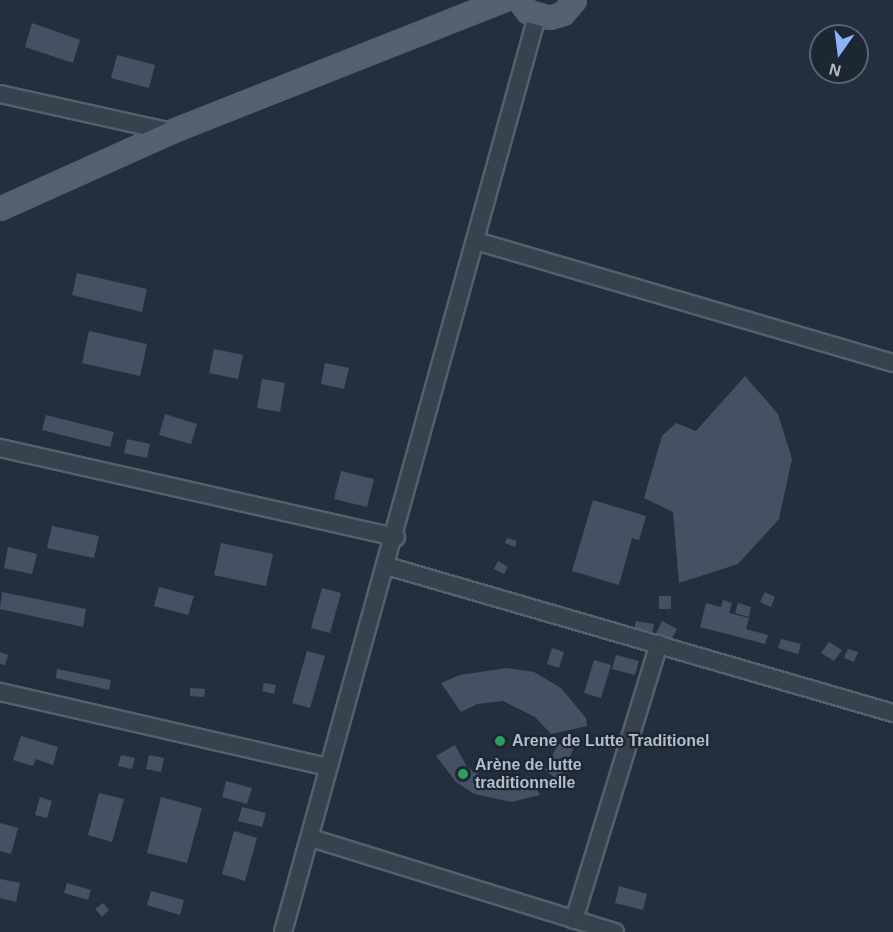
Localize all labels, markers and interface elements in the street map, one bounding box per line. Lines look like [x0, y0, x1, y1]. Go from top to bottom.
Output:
north arrow [809, 24, 869, 84]
text: N [827, 60, 843, 80]
place label: Arene de Lutte Traditionel [512, 731, 709, 751]
marker: Arene de Lutte Traditionel [493, 734, 507, 748]
place label: Arène de lutte traditionnelle [475, 755, 582, 793]
marker: Arène de lutte traditionnelle [456, 767, 470, 781]

